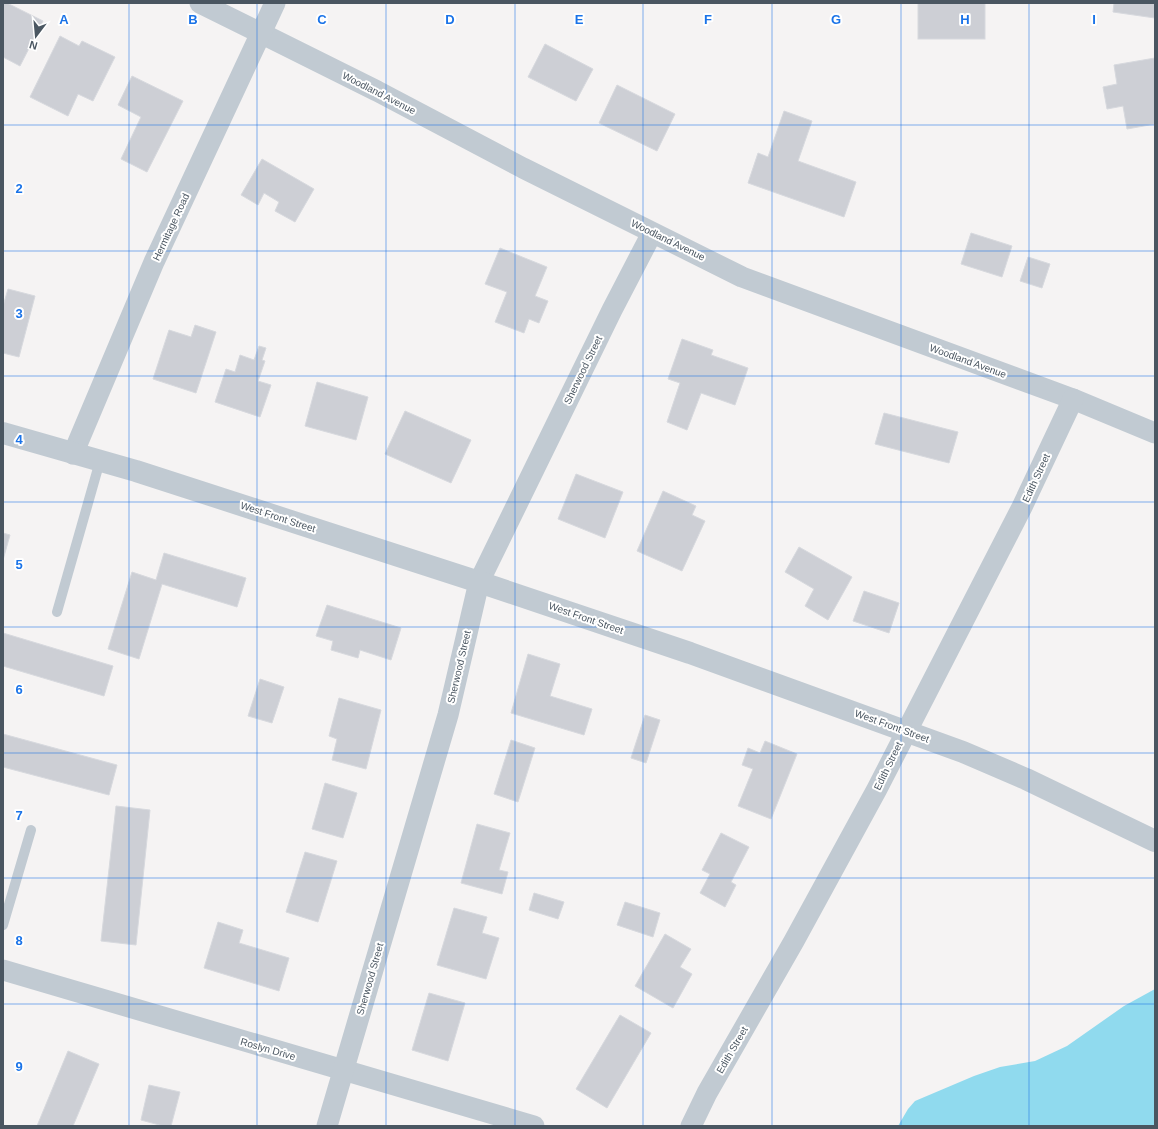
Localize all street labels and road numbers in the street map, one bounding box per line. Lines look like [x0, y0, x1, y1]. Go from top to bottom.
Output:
street label: Woodland Avenue [341, 70, 418, 116]
street label: Hermitage Road [151, 192, 191, 262]
street label: Woodland Avenue [629, 217, 707, 263]
street label: Sherwood Street [562, 334, 604, 406]
street label: Woodland Avenue [928, 342, 1008, 380]
street label: Edith Street [1020, 452, 1052, 504]
street label: West Front Street [239, 500, 317, 534]
street label: West Front Street [547, 600, 625, 636]
street label: Sherwood Street [445, 629, 473, 705]
street label: West Front Street [853, 707, 931, 745]
street label: Edith Street [872, 740, 904, 792]
street label: Sherwood Street [354, 941, 386, 1016]
street label: Edith Street [714, 1024, 750, 1075]
street label: Roslyn Drive [239, 1036, 297, 1062]

